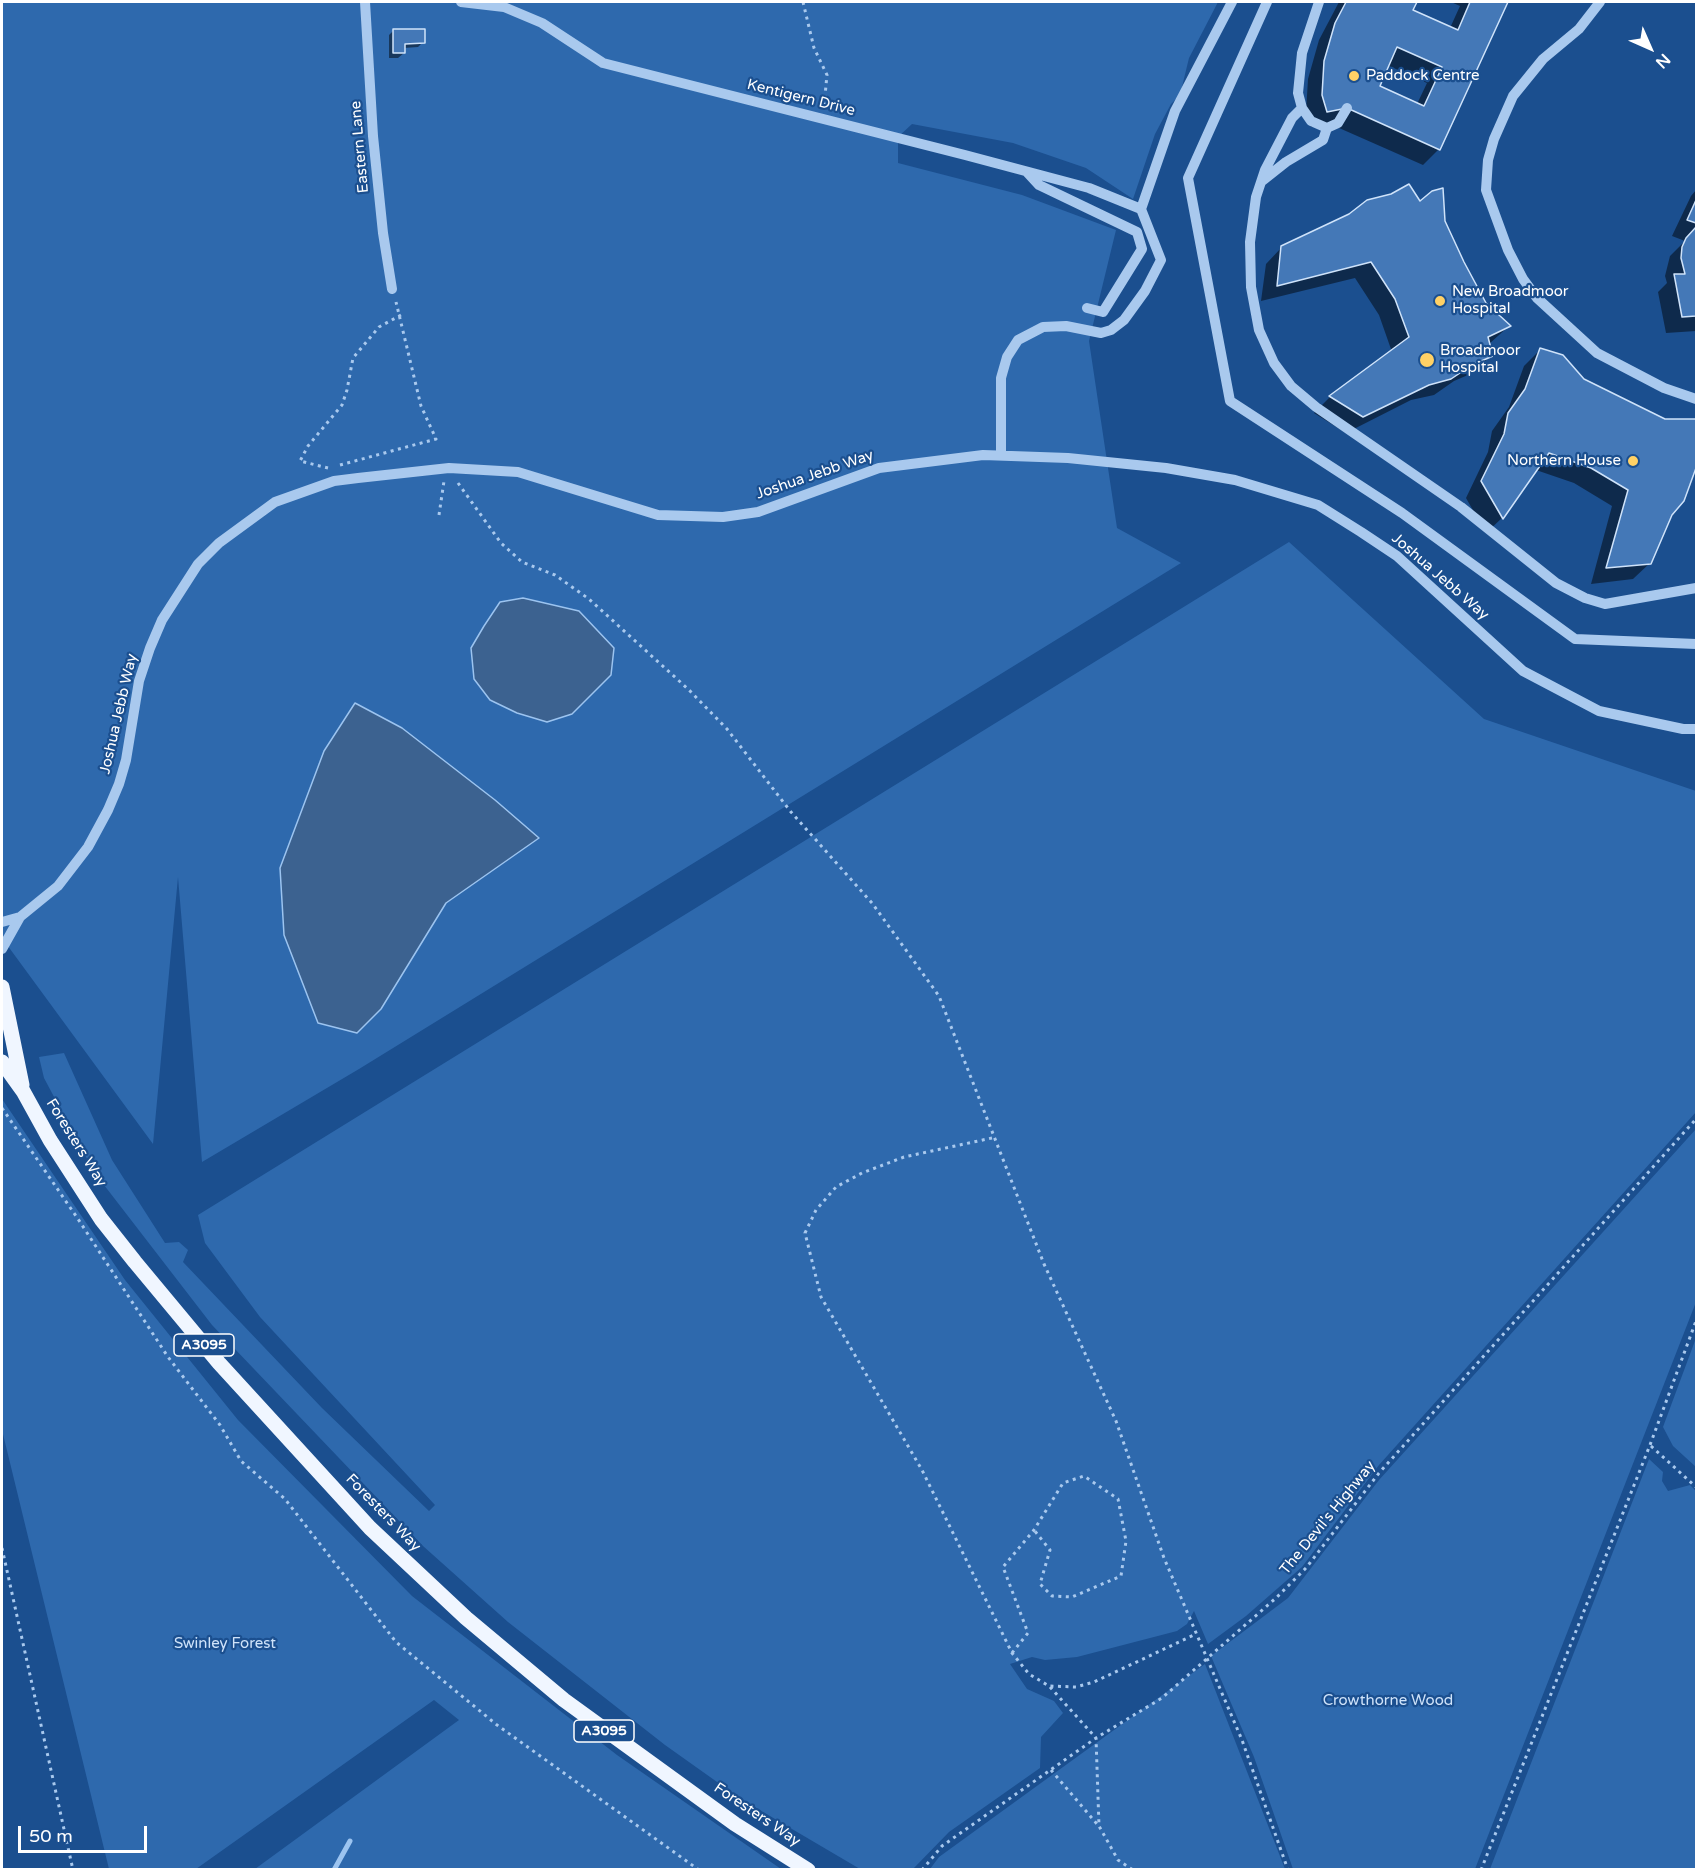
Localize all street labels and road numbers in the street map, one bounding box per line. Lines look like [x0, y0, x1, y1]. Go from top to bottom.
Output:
street label: Kentigern Drive [745, 76, 857, 120]
street label: Eastern Lane [347, 100, 373, 194]
street label: Joshua Jebb Way [754, 446, 876, 504]
street label: Joshua Jebb Way [1388, 530, 1492, 624]
street label: Joshua Jebb Way [96, 652, 142, 776]
street label: Foresters Way [42, 1096, 110, 1190]
road number: A3095 [174, 1334, 234, 1356]
street label: The Devil's Highway [1277, 1457, 1379, 1579]
street label: Foresters Way [342, 1471, 424, 1555]
road number: A3095 [574, 1720, 634, 1742]
street label: Foresters Way [710, 1779, 804, 1851]

